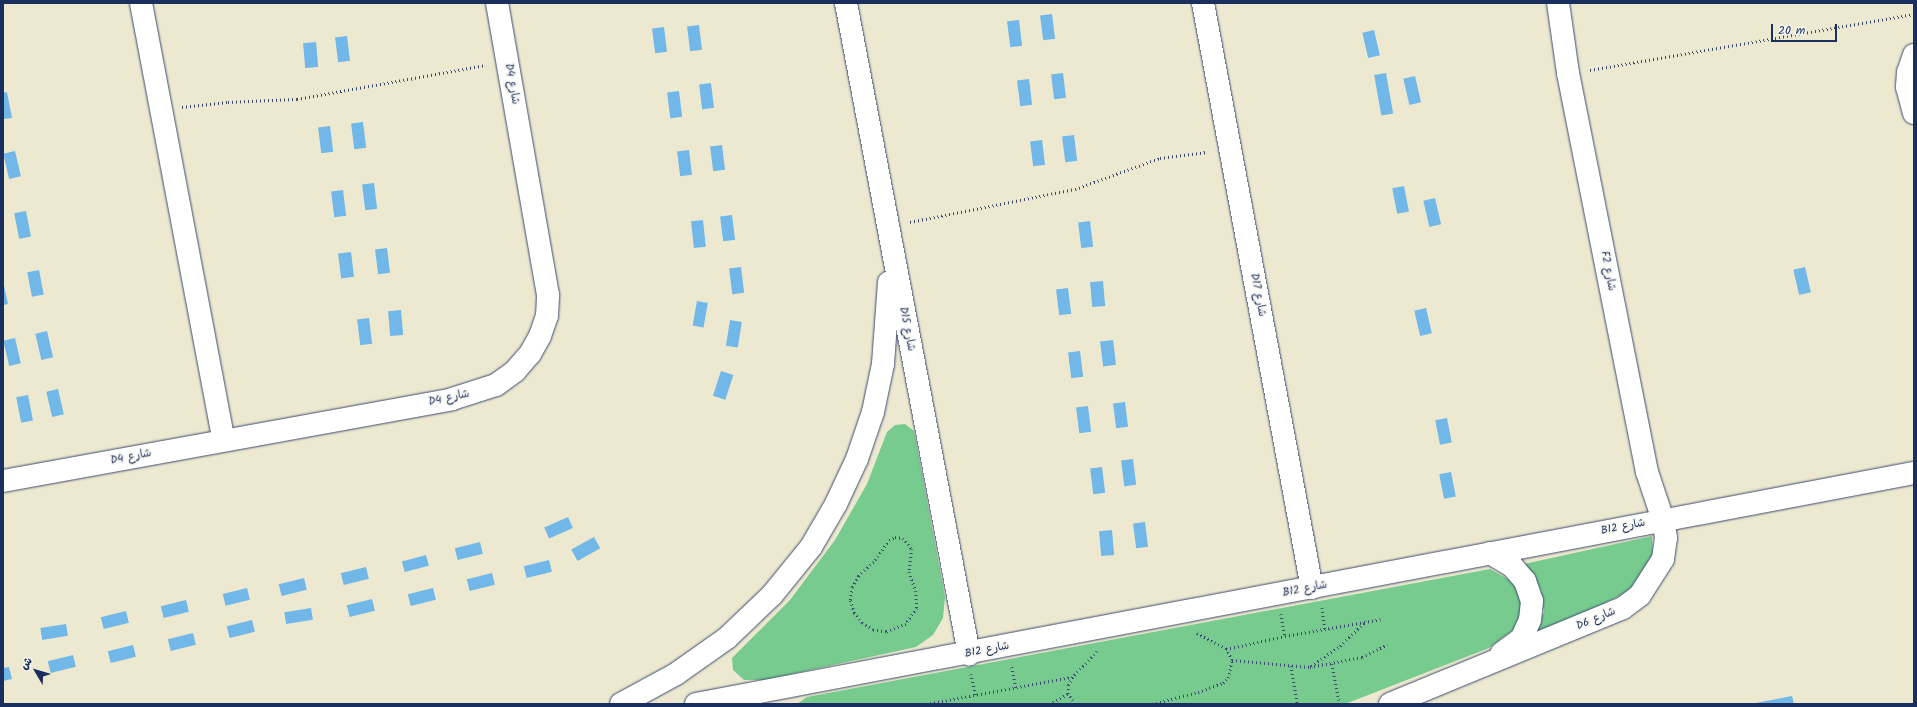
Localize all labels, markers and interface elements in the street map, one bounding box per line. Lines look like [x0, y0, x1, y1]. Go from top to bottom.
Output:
scale bar [1773, 16, 1839, 42]
text: 20 m [1778, 21, 1805, 40]
street label: D4 شارع [502, 62, 522, 106]
street label: F2 شارع [1598, 250, 1618, 292]
street label: D17 شارع [1247, 272, 1269, 318]
street label: D15 شارع [896, 306, 918, 352]
street label: D4 شارع [427, 387, 471, 409]
street label: D4 شارع [109, 447, 153, 467]
street label: B12 شارع [1600, 516, 1646, 538]
street label: B12 شارع [1282, 578, 1328, 600]
street label: D6 شارع [1574, 605, 1618, 633]
street label: B12 شارع [964, 639, 1010, 661]
north arrow [16, 651, 56, 691]
text: ش [16, 653, 37, 674]

